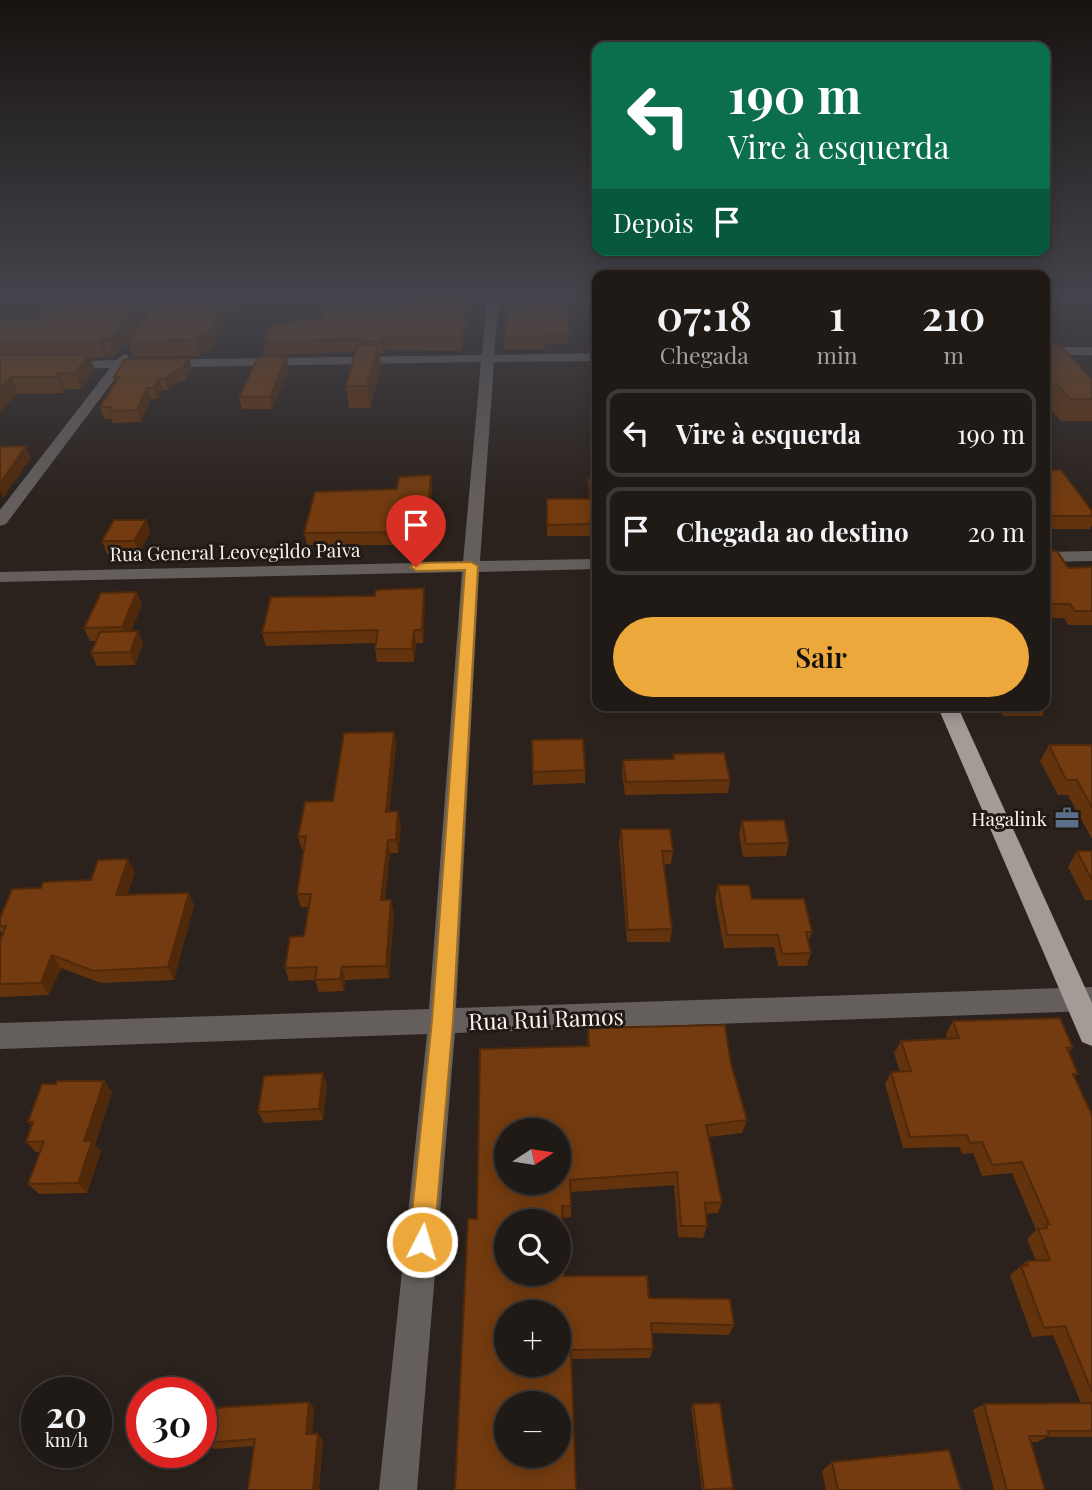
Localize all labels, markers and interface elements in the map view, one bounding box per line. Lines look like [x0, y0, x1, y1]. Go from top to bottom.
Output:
text: 190 m [728, 61, 861, 126]
icon: left [613, 70, 704, 161]
text: Vire à esquerda [728, 124, 949, 167]
icon: arrive [708, 203, 746, 241]
text: Depois [613, 205, 694, 240]
text: 07:18 [656, 286, 752, 342]
text: 1 [829, 286, 845, 342]
text: 210 [922, 286, 986, 342]
text: Chegada [660, 339, 749, 370]
text: min [816, 339, 857, 370]
text: m [943, 339, 964, 370]
icon: left [617, 414, 655, 452]
text: Vire à esquerda [676, 416, 861, 451]
text: 190 m [957, 416, 1025, 451]
pin [386, 495, 446, 567]
icon: arrive [397, 506, 435, 544]
icon: arrive [617, 512, 655, 550]
text: Chegada ao destino [676, 514, 909, 549]
text: 20 m [967, 514, 1025, 549]
street label: Rua General Leovegildo Paiva [109, 536, 361, 566]
button: Sair [613, 617, 1029, 697]
office icon: Hagalink [1053, 804, 1081, 832]
place label: Hagalink [971, 805, 1048, 831]
street label: Rua Rui Ramos [468, 1000, 624, 1036]
north arrow [494, 1118, 570, 1195]
map controls [494, 1118, 571, 1468]
position arrow [385, 1205, 459, 1279]
button: search [494, 1209, 571, 1286]
button: + [494, 1300, 571, 1377]
speed limit sign: 30 [126, 1377, 217, 1468]
text: 20 [46, 1390, 87, 1437]
button: − [494, 1391, 571, 1468]
text: km/h [45, 1428, 88, 1452]

